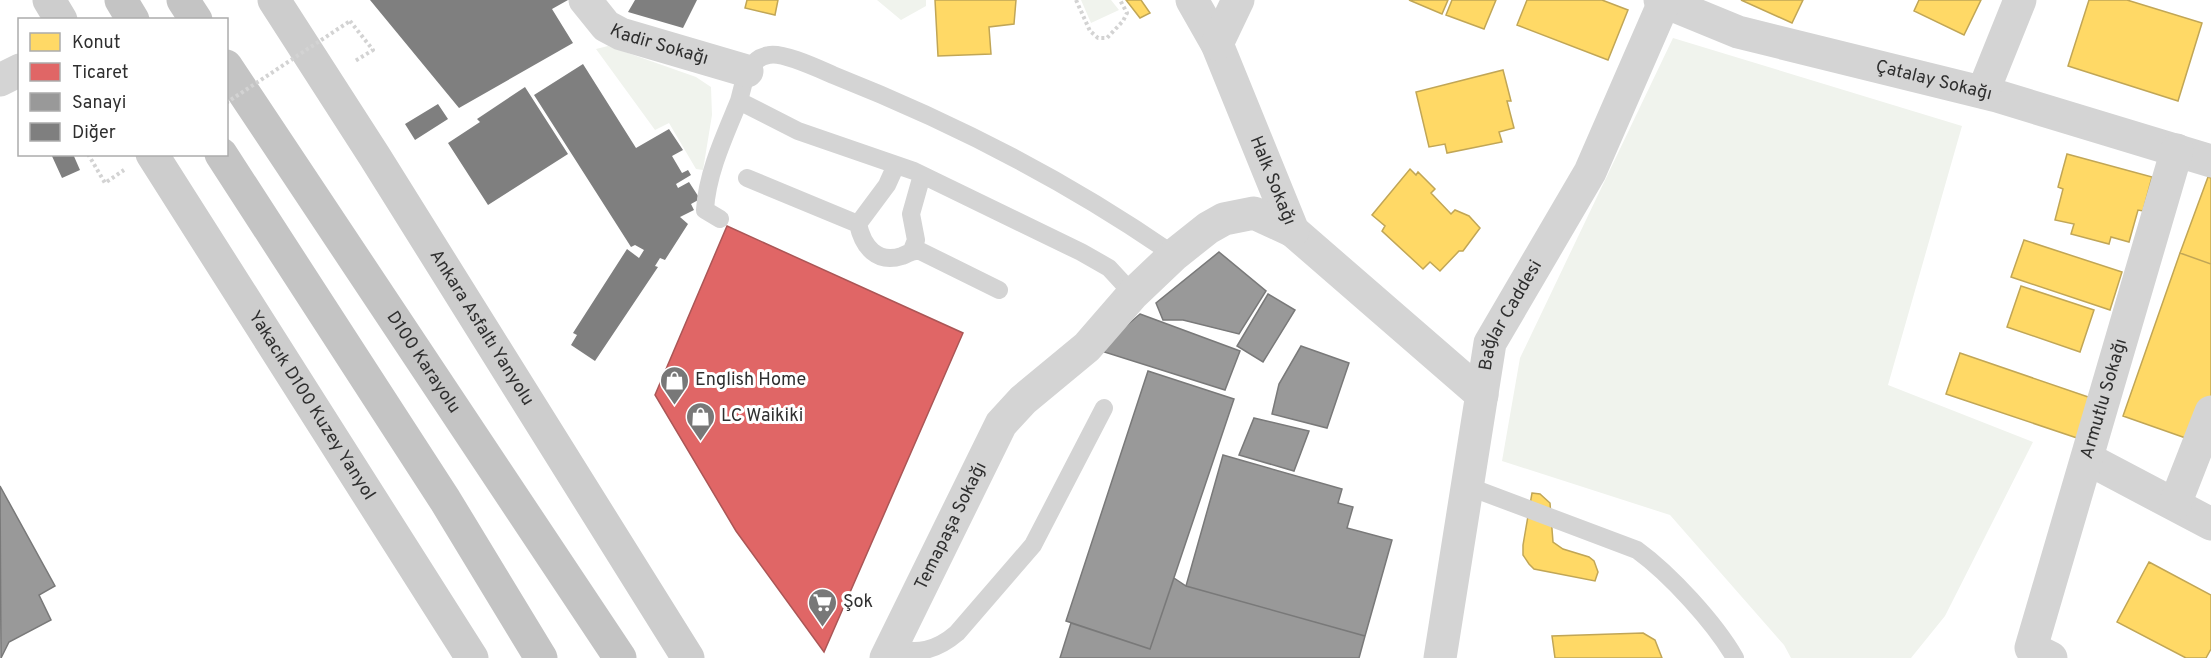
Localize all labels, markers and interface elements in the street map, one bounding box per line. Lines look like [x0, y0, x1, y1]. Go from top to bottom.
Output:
legend [18, 18, 228, 156]
street label: Kadir Sokağı [606, 19, 711, 70]
text: Konut [72, 32, 120, 55]
street label: Çatalay Sokağı [1873, 55, 1994, 106]
text: Ticaret [72, 62, 128, 85]
text: Sanayi [72, 92, 126, 115]
text: Diğer [72, 122, 116, 145]
street label: Halk Sokağı [1244, 133, 1301, 229]
street label: Ankara Asfaltı Yanyolu [424, 245, 539, 410]
street label: Bağlar Caddesi [1474, 256, 1547, 372]
street label: Yakacık D100 Kuzey Yanyol [243, 307, 380, 505]
street label: D100 Karayolu [381, 307, 466, 418]
street label: Armutlu Sokağı [2076, 336, 2133, 462]
shop icon: English Home [658, 364, 690, 406]
place label: English Home [695, 369, 806, 392]
shop icon: LC Waikiki [684, 400, 716, 442]
place label: LC Waikiki [721, 405, 803, 428]
street label: Temapaşa Sokağı [910, 458, 992, 594]
supermarket icon: Şok [806, 586, 838, 628]
place label: Şok [843, 591, 873, 614]

